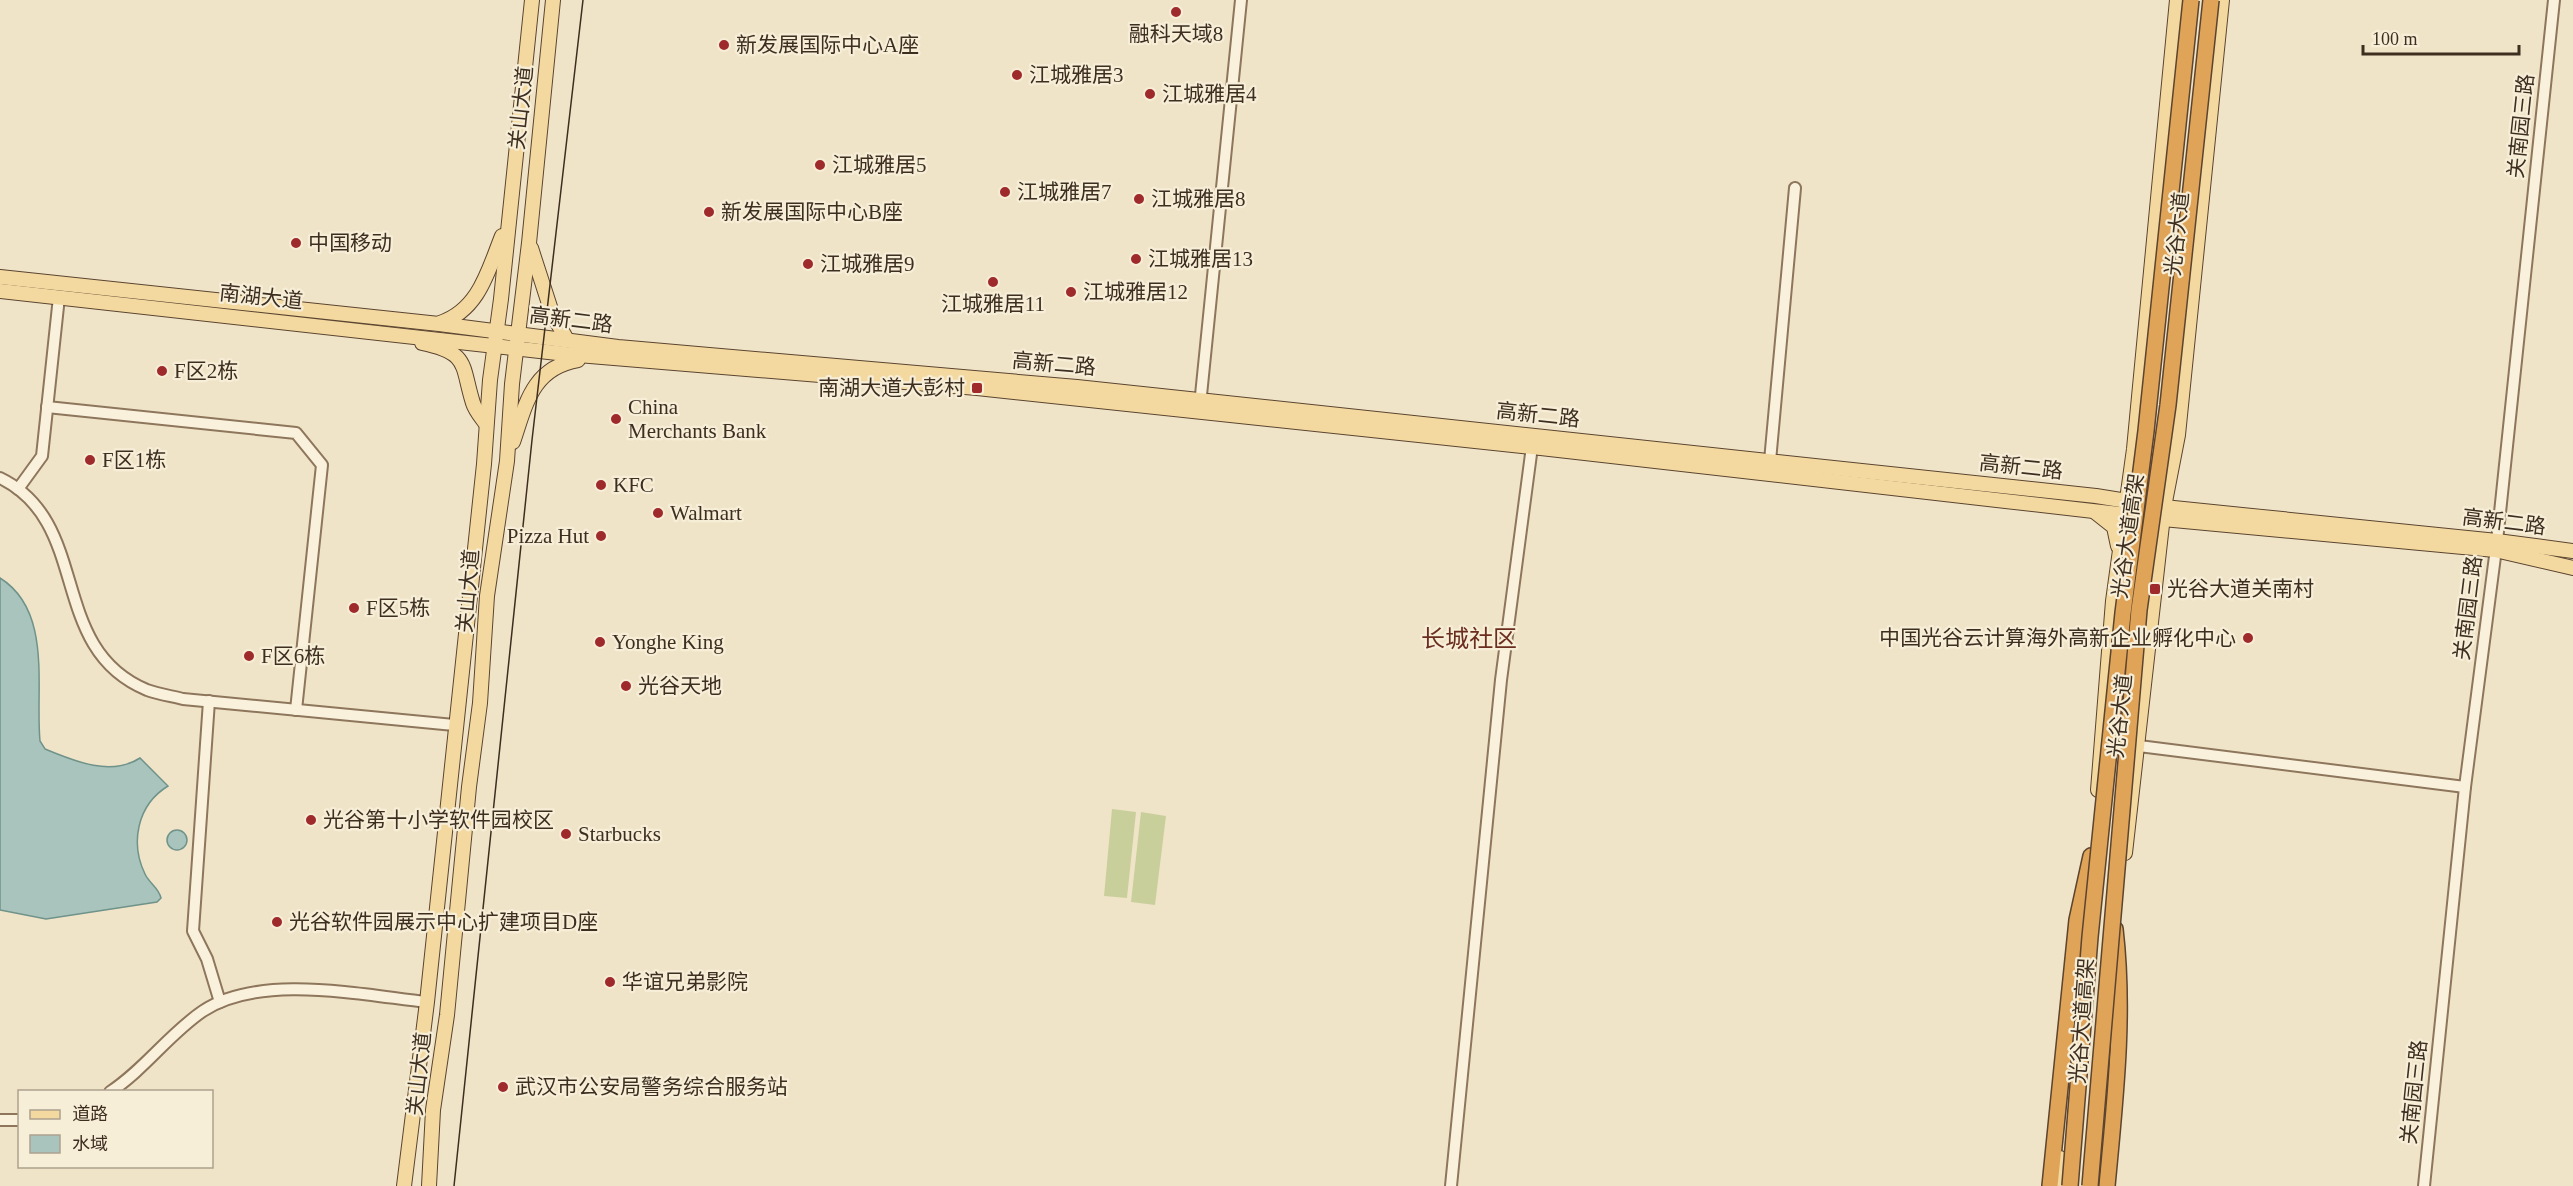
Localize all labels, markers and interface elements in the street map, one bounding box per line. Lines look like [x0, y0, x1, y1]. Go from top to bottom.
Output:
marker: 融科天域8 [1169, 5, 1183, 19]
scale bar [2363, 18, 2519, 56]
place label: 融科天域8 [1129, 22, 1223, 46]
text: 100 m [2372, 29, 2418, 49]
place label: 新发展国际中心A座 [736, 33, 919, 57]
marker: 新发展国际中心A座 [717, 38, 731, 52]
place label: 江城雅居3 [1029, 63, 1124, 87]
street label: 关山大道 [505, 65, 537, 151]
marker: 江城雅居3 [1010, 68, 1024, 82]
street label: 关南园三路 [2504, 73, 2538, 179]
place label: 江城雅居4 [1162, 82, 1257, 106]
marker: 江城雅居4 [1143, 87, 1157, 101]
place label: 江城雅居5 [832, 153, 927, 177]
marker: 江城雅居5 [813, 158, 827, 172]
place label: 江城雅居7 [1017, 180, 1112, 204]
marker: 江城雅居7 [998, 185, 1012, 199]
place label: 江城雅居8 [1151, 187, 1246, 211]
street label: 光谷大道 [2161, 191, 2193, 277]
marker: 江城雅居8 [1132, 192, 1146, 206]
place label: 新发展国际中心B座 [721, 200, 903, 224]
marker: 新发展国际中心B座 [702, 205, 716, 219]
place label: 中国移动 [308, 231, 392, 255]
marker: 中国移动 [289, 236, 303, 250]
place label: 江城雅居13 [1148, 247, 1253, 271]
place label: 江城雅居9 [820, 252, 915, 276]
marker: 江城雅居13 [1129, 252, 1143, 266]
marker: 江城雅居9 [801, 257, 815, 271]
marker: 江城雅居11 [986, 275, 1000, 289]
place label: 江城雅居12 [1083, 280, 1188, 304]
street label: 南湖大道 [218, 281, 304, 313]
marker: 江城雅居12 [1064, 285, 1078, 299]
place label: 江城雅居11 [941, 292, 1045, 316]
street label: 高新二路 [528, 303, 614, 337]
street label: 高新二路 [1011, 348, 1097, 380]
place label: F区2栋 [174, 359, 238, 383]
marker: F区2栋 [155, 364, 169, 378]
place label: 南湖大道大彭村 [818, 376, 965, 400]
marker: 南湖大道大彭村 [970, 381, 984, 395]
place label: China Merchants Bank [628, 395, 767, 443]
street label: 高新二路 [1495, 399, 1581, 431]
marker: China Merchants Bank [609, 412, 623, 426]
place label: F区1栋 [102, 448, 166, 472]
street label: 高新二路 [1978, 451, 2064, 483]
marker: F区1栋 [83, 453, 97, 467]
street label: 光谷大道高架 [2107, 472, 2149, 600]
place label: KFC [613, 473, 654, 497]
marker: KFC [594, 478, 608, 492]
place label: Walmart [670, 501, 742, 525]
street label: 高新二路 [2461, 505, 2547, 539]
marker: Walmart [651, 506, 665, 520]
place label: Pizza Hut [507, 524, 589, 548]
marker: Pizza Hut [594, 529, 608, 543]
street label: 关山大道 [452, 548, 484, 634]
street label: 关南园三路 [2450, 554, 2486, 662]
place label: 光谷大道关南村 [2167, 577, 2314, 601]
marker: 光谷大道关南村 [2148, 582, 2162, 596]
place label: F区5栋 [366, 596, 430, 620]
marker: F区5栋 [347, 601, 361, 615]
district label: 长城社区 [1421, 626, 1517, 652]
place label: 中国光谷云计算海外高新企业孵化中心 [1879, 626, 2236, 650]
place label: Yonghe King [612, 630, 724, 654]
marker: 中国光谷云计算海外高新企业孵化中心 [2241, 631, 2255, 645]
marker: Yonghe King [593, 635, 607, 649]
place label: F区6栋 [261, 644, 325, 668]
marker: F区6栋 [242, 649, 256, 663]
street label: 光谷大道 [2104, 673, 2136, 759]
place label: 光谷天地 [638, 674, 722, 698]
marker: 光谷天地 [619, 679, 633, 693]
place label: 光谷第十小学软件园校区 [323, 808, 554, 832]
marker: 光谷第十小学软件园校区 [304, 813, 318, 827]
place label: Starbucks [578, 822, 661, 846]
marker: Starbucks [559, 827, 573, 841]
place label: 光谷软件园展示中心扩建项目D座 [289, 910, 598, 934]
marker: 光谷软件园展示中心扩建项目D座 [270, 915, 284, 929]
street label: 光谷大道高架 [2066, 957, 2098, 1085]
place label: 华谊兄弟影院 [622, 970, 748, 994]
marker: 华谊兄弟影院 [603, 975, 617, 989]
street label: 关山大道 [403, 1031, 435, 1117]
street label: 关南园三路 [2397, 1039, 2431, 1145]
place label: 武汉市公安局警务综合服务站 [515, 1075, 788, 1099]
marker: 武汉市公安局警务综合服务站 [496, 1080, 510, 1094]
legend [18, 1090, 213, 1168]
text: 道路 [72, 1104, 108, 1124]
text: 水域 [72, 1134, 108, 1154]

